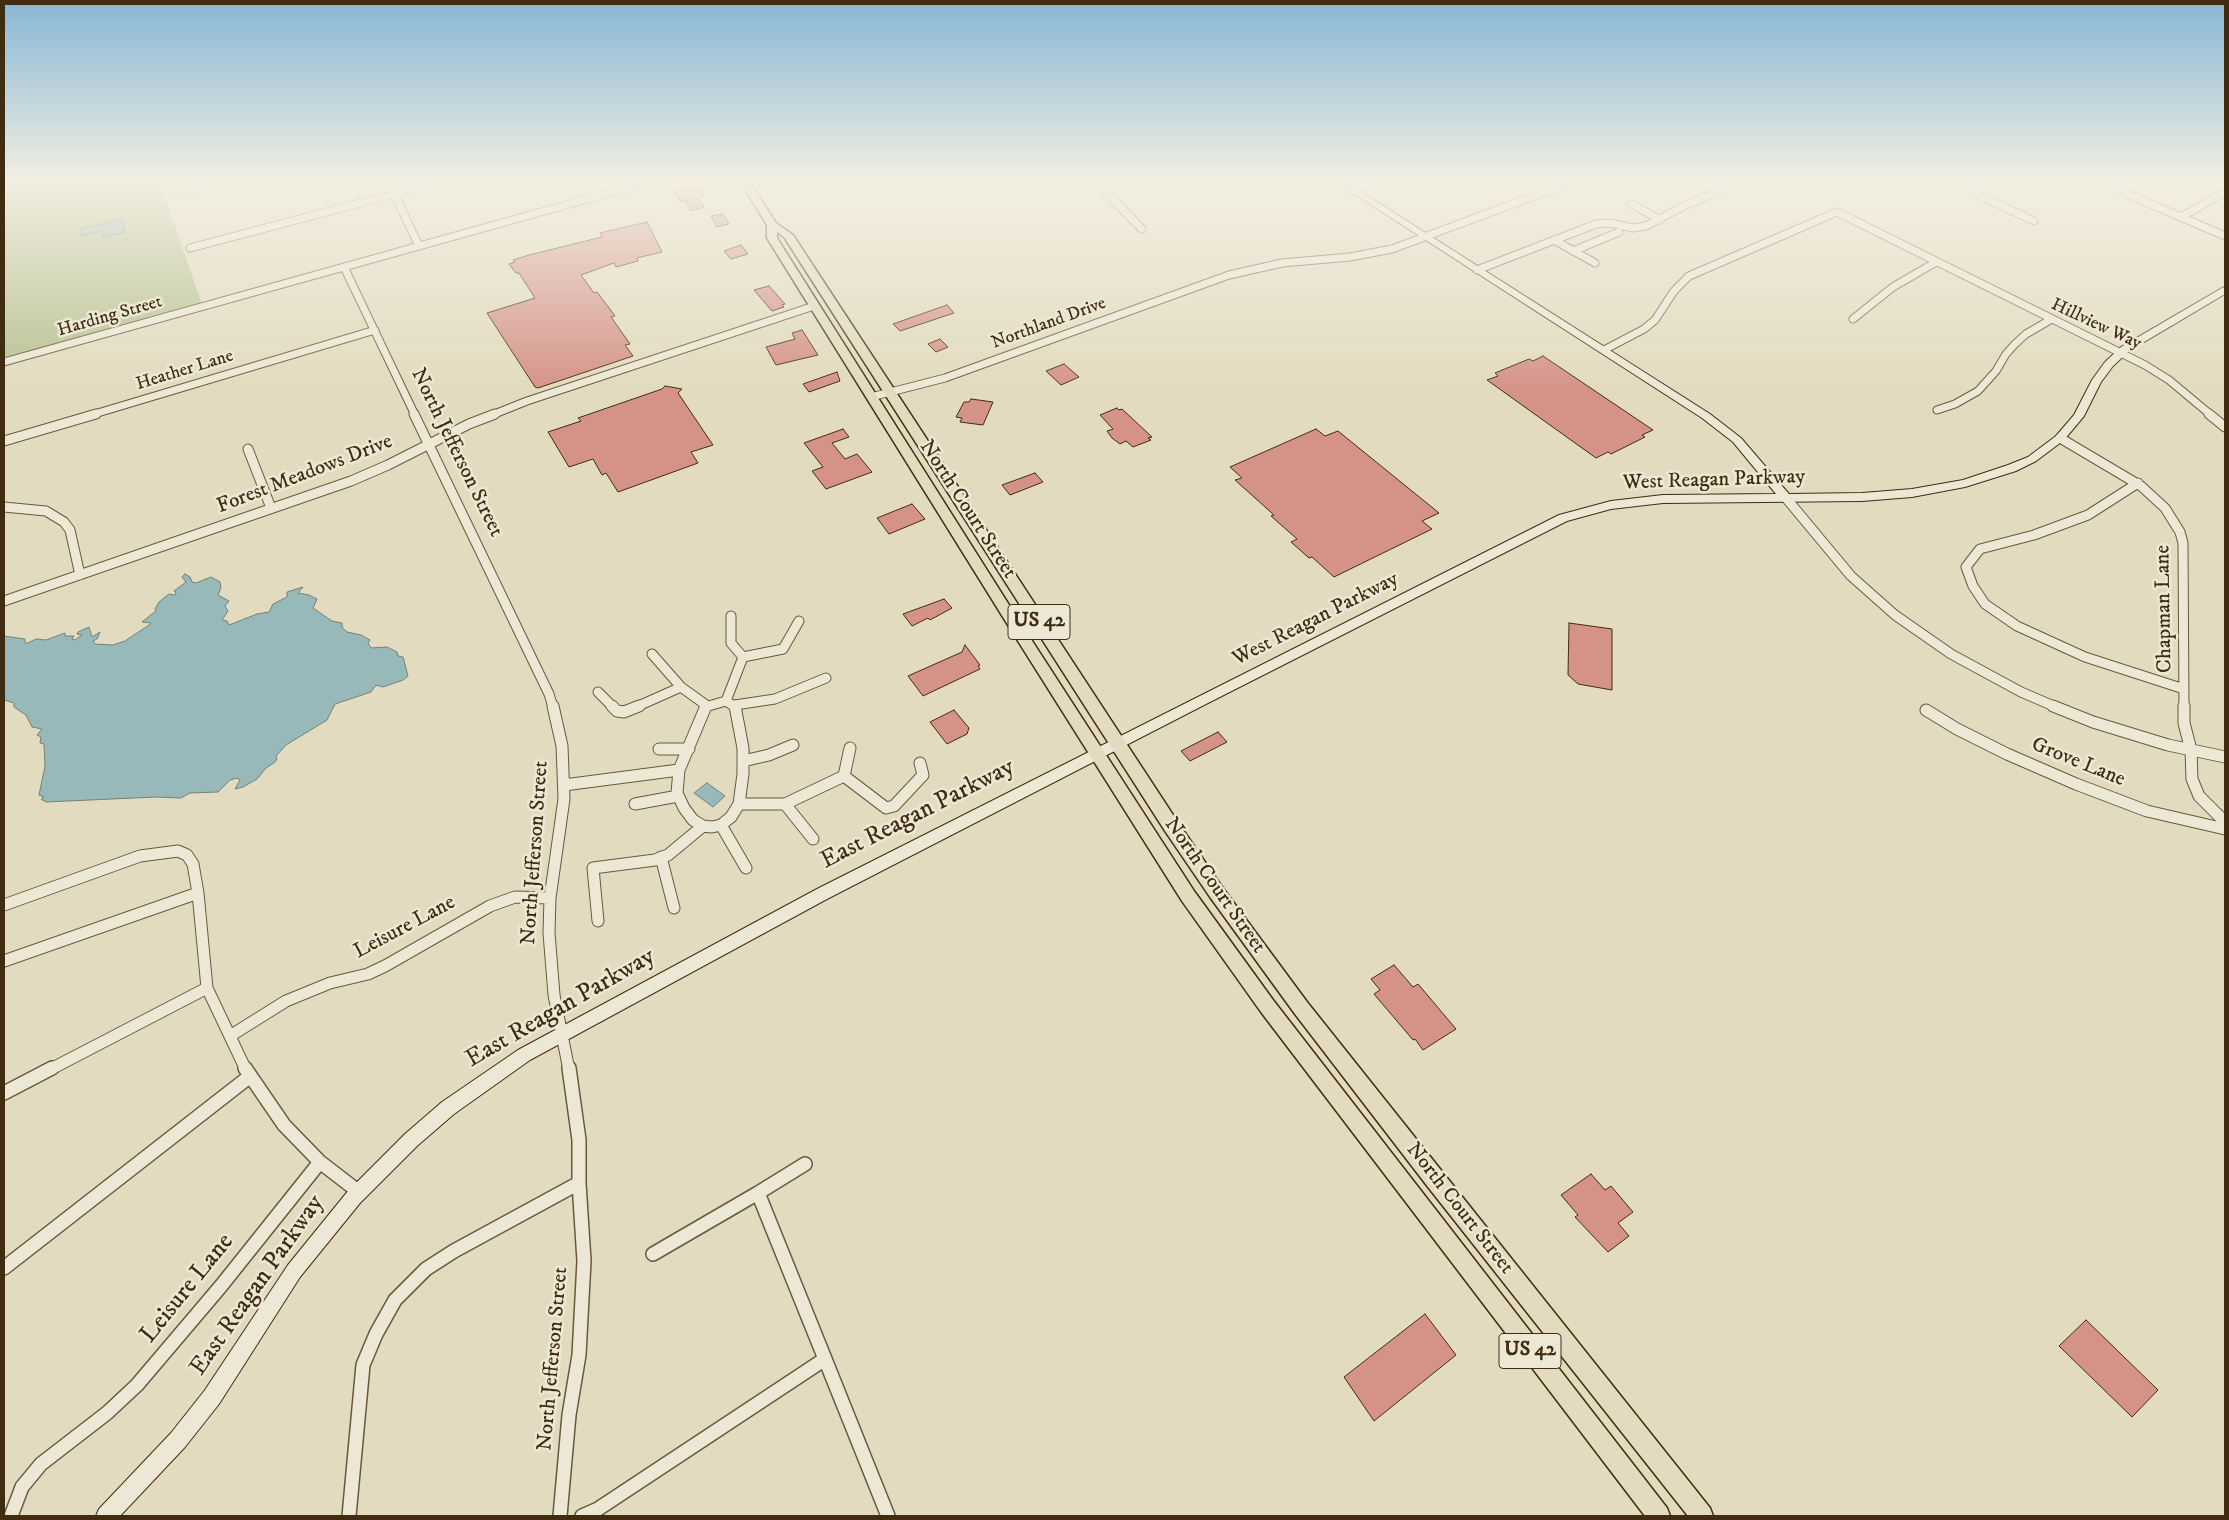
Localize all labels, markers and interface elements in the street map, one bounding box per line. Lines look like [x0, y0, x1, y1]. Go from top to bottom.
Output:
street label: Harding Street [55, 292, 165, 342]
street label: Northland Drive [989, 293, 1109, 355]
street label: Hillview Way [2047, 295, 2145, 355]
street label: Heather Lane [134, 346, 236, 396]
street label: North Jefferson Street [404, 365, 508, 541]
street label: Forest Meadows Drive [214, 430, 396, 520]
street label: North Court Street [913, 436, 1021, 584]
street label: West Reagan Parkway [1622, 465, 1806, 497]
street label: Chapman Lane [2151, 545, 2179, 673]
street label: West Reagan Parkway [1229, 567, 1403, 673]
road number: US 42 [1008, 604, 1070, 640]
street label: Grove Lane [2028, 733, 2128, 793]
street label: East Reagan Parkway [816, 753, 1020, 877]
street label: North Jefferson Street [517, 760, 555, 946]
street label: North Court Street [1158, 813, 1270, 959]
street label: Leisure Lane [350, 891, 460, 965]
street label: East Reagan Parkway [461, 943, 661, 1075]
street label: North Court Street [1400, 1138, 1518, 1280]
street label: East Reagan Parkway [184, 1190, 332, 1382]
street label: Leisure Lane [135, 1228, 241, 1350]
street label: North Jefferson Street [533, 1266, 575, 1452]
road number: US 42 [1499, 1334, 1561, 1368]

